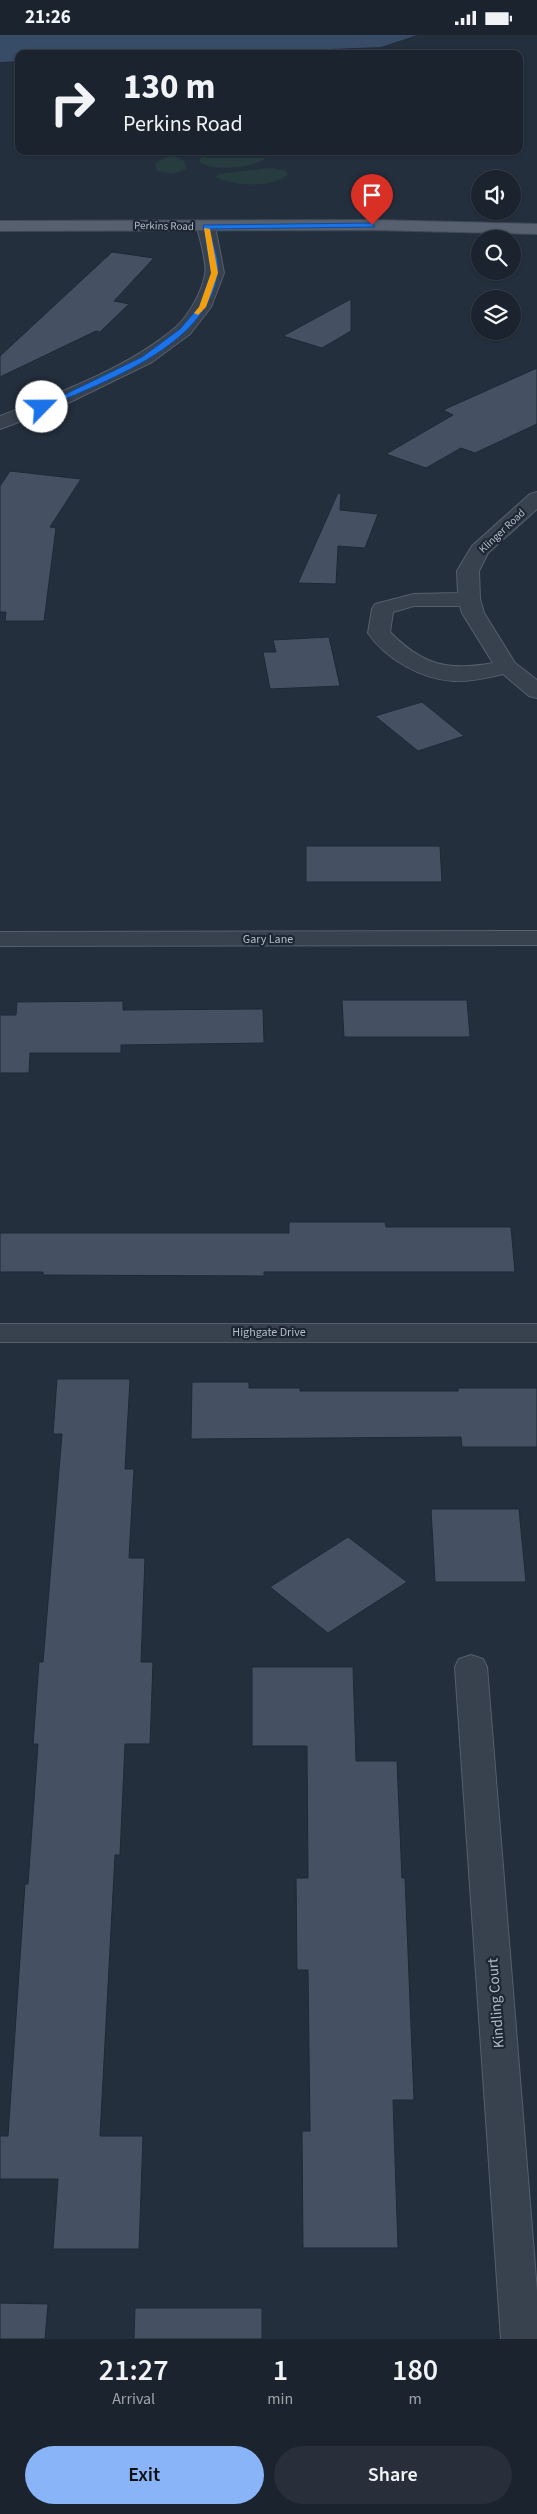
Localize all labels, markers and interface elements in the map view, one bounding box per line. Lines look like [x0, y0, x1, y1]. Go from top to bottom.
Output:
text: 21:26 [25, 4, 71, 31]
text: 130 m [123, 62, 215, 112]
icon: right [40, 70, 105, 135]
text: Perkins Road [123, 108, 243, 140]
map controls [471, 170, 521, 340]
button: sound [471, 170, 521, 220]
pin [351, 174, 393, 225]
icon: arrive [358, 181, 386, 209]
street label: Perkins Road [134, 218, 194, 234]
button: search [471, 230, 521, 280]
button: layers [471, 290, 521, 340]
position arrow [15, 380, 67, 432]
street label: Klinger Road [476, 506, 528, 556]
street label: Gary Lane [243, 931, 293, 948]
street label: Highgate Drive [232, 1324, 306, 1341]
street label: Kindling Court [482, 1957, 510, 2049]
text: 21:27 [99, 2349, 169, 2392]
text: 1 [273, 2349, 288, 2392]
text: 180 [392, 2349, 438, 2392]
text: Arrival [112, 2388, 155, 2410]
text: min [267, 2388, 293, 2410]
text: m [409, 2388, 422, 2410]
button: Exit [25, 2446, 264, 2504]
button: Share [274, 2446, 512, 2504]

